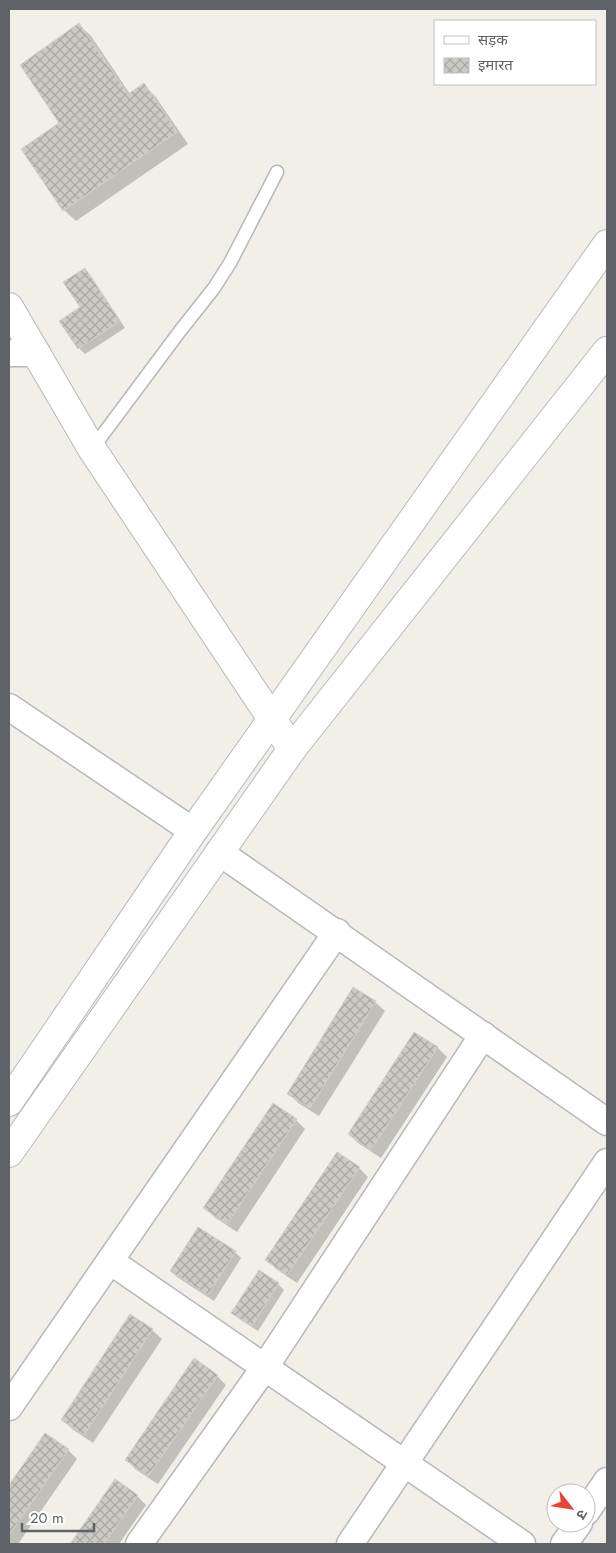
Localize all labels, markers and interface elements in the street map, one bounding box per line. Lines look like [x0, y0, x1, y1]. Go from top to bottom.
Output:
legend [434, 20, 596, 85]
text: सड़क [478, 29, 508, 51]
text: इमारत [478, 54, 513, 76]
north arrow [546, 1483, 596, 1533]
scale bar [22, 1500, 95, 1532]
text: उ [571, 1506, 593, 1524]
text: 20 m [30, 1507, 64, 1529]

